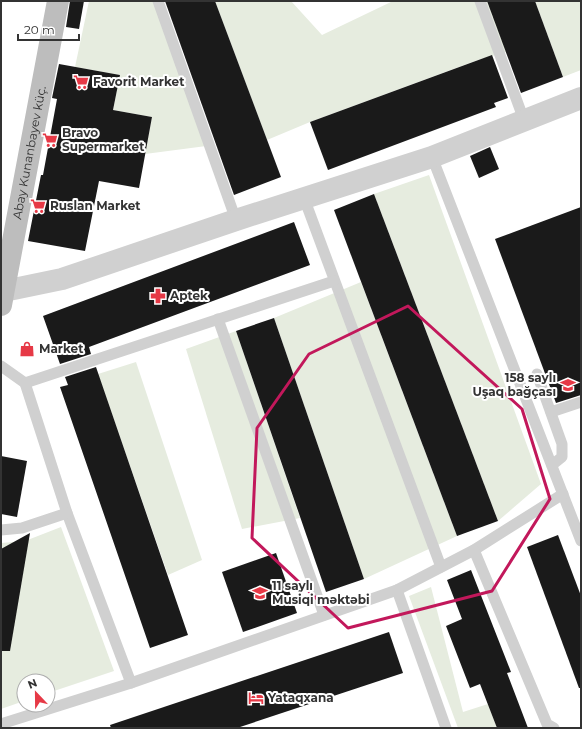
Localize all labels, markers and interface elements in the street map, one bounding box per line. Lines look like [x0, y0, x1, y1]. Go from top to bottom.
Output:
scale bar [18, 16, 79, 42]
text: 20 m [24, 22, 55, 37]
supermarket icon: Favorit Market [72, 73, 90, 91]
place label: Favorit Market [93, 74, 185, 89]
street label: Abay Kunanbayev küç. [9, 84, 49, 221]
place label: Bravo Supermarket [62, 125, 145, 154]
supermarket icon: Bravo Supermarket [41, 131, 59, 149]
supermarket icon: Ruslan Market [29, 197, 47, 215]
place label: Ruslan Market [50, 198, 141, 213]
pharmacy icon: Aptek [149, 287, 167, 305]
place label: Aptek [169, 288, 208, 303]
shop icon: Market [18, 340, 36, 358]
place label: Market [39, 341, 84, 356]
place label: 158 saylı Uşaq bağçası [473, 370, 556, 399]
school or university icon: 158 saylı Uşaq bağçası [559, 376, 577, 394]
place label: 11 saylı Musiqi məktəbi [272, 578, 370, 607]
school or university icon: 11 saylı Musiqi məktəbi [251, 584, 269, 602]
north arrow [16, 673, 56, 713]
text: N [26, 676, 39, 692]
hotel icon: Yataqxana [247, 689, 265, 707]
place label: Yataqxana [267, 690, 334, 705]

